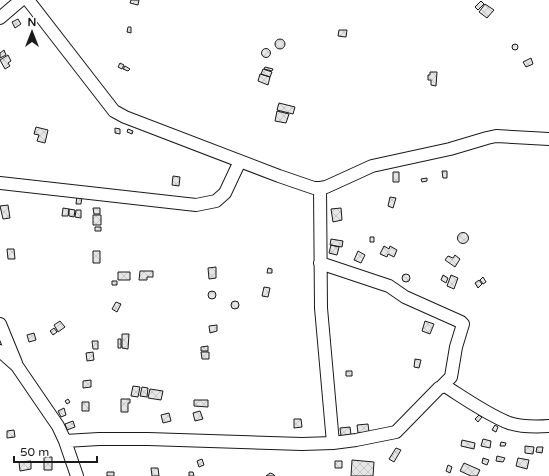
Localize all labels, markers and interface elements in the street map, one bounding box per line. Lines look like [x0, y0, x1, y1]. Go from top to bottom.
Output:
north arrow [12, 12, 52, 52]
text: N [28, 16, 36, 29]
scale bar [14, 438, 97, 464]
text: 50 m [20, 445, 49, 459]

